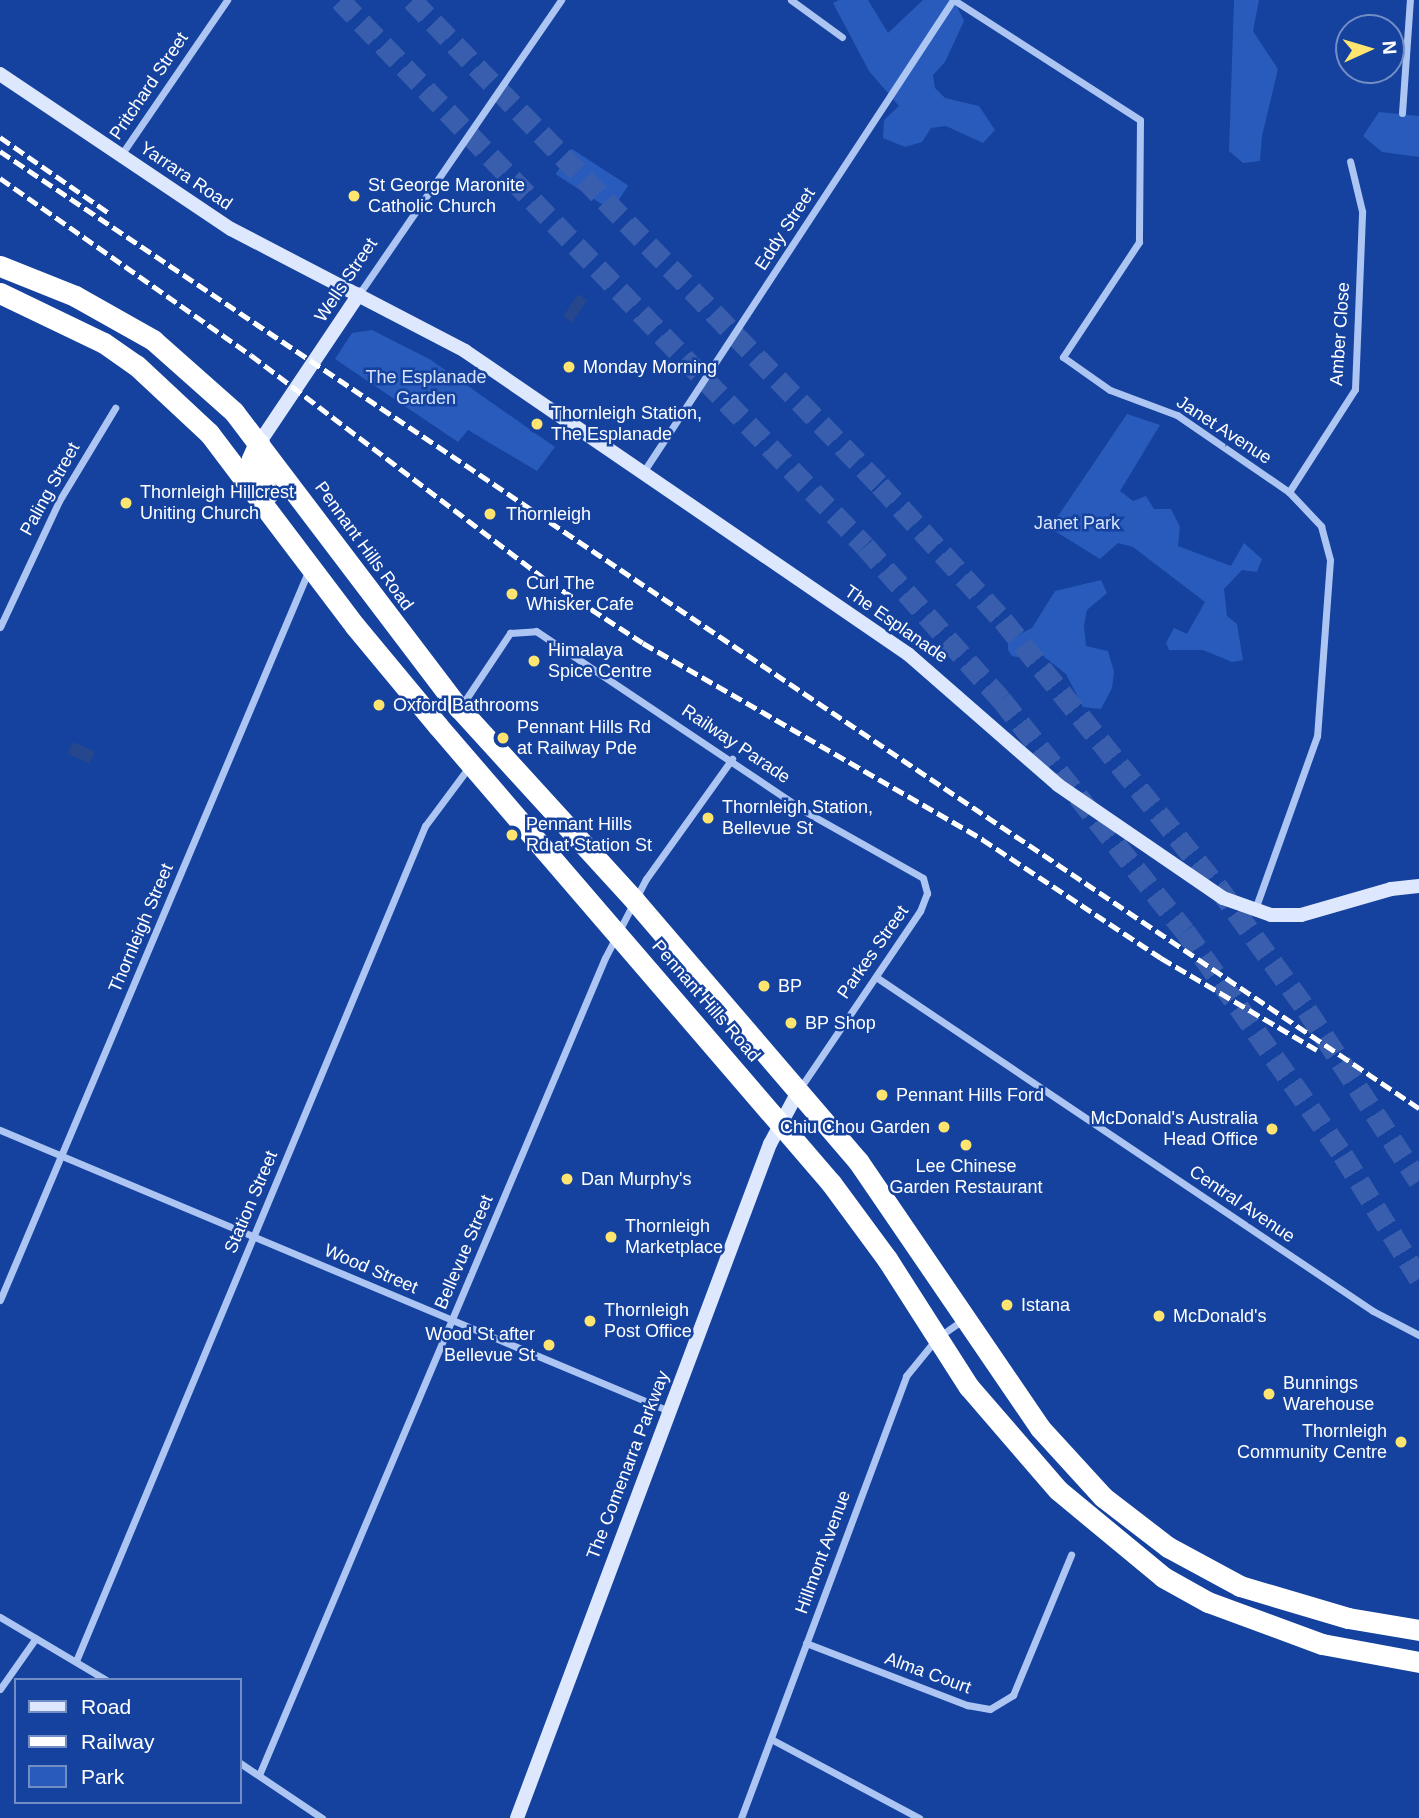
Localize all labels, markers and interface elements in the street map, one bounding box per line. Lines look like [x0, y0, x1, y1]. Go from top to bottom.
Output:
north arrow [1335, 14, 1405, 84]
street label: Pritchard Street [105, 28, 193, 144]
text: N [1378, 40, 1400, 55]
street label: Yarrara Road [136, 137, 236, 215]
place label: St George Maronite Catholic Church [368, 175, 525, 218]
street label: Eddy Street [750, 184, 820, 274]
marker: St George Maronite Catholic Church [346, 188, 362, 204]
street label: Wells Street [310, 234, 382, 326]
street label: Amber Close [1326, 281, 1354, 387]
place label: Monday Morning [583, 356, 717, 378]
marker: Monday Morning [561, 359, 577, 375]
park label: The Esplanade Garden [365, 367, 487, 410]
street label: Janet Avenue [1172, 391, 1276, 469]
place label: Thornleigh Station, The Esplanade [551, 403, 702, 446]
marker: Thornleigh Station, The Esplanade [529, 416, 545, 432]
street label: Paling Street [16, 439, 84, 539]
street label: Pennant Hills Road [310, 477, 418, 615]
place label: Thornleigh Hillcrest Uniting Church [140, 482, 294, 524]
marker: Thornleigh Hillcrest Uniting Church [118, 495, 134, 511]
place label: Thornleigh [506, 503, 591, 525]
marker: Thornleigh [480, 504, 500, 524]
park label: Janet Park [1034, 512, 1120, 534]
place label: Curl The Whisker Cafe [526, 573, 634, 616]
street label: The Esplanade [840, 580, 952, 668]
marker: Curl The Whisker Cafe [504, 586, 520, 602]
place label: Himalaya Spice Centre [548, 640, 652, 682]
marker: Himalaya Spice Centre [526, 653, 542, 669]
place label: Oxford Bathrooms [393, 694, 539, 716]
marker: Oxford Bathrooms [371, 697, 387, 713]
street label: Railway Parade [678, 700, 794, 788]
place label: Pennant Hills Rd at Railway Pde [517, 717, 651, 760]
marker: Pennant Hills Rd at Railway Pde [495, 730, 511, 746]
place label: Thornleigh Station, Bellevue St [722, 797, 873, 840]
marker: Thornleigh Station, Bellevue St [700, 810, 716, 826]
place label: Pennant Hills Rd at Station St [526, 814, 652, 856]
marker: Pennant Hills Rd at Station St [504, 827, 520, 843]
street label: Thornleigh Street [104, 860, 178, 996]
street label: Parkes Street [833, 901, 913, 1003]
street label: Pennant Hills Road [647, 936, 765, 1066]
place label: BP [778, 975, 802, 997]
marker: BP [756, 978, 772, 994]
place label: BP Shop [805, 1012, 876, 1034]
marker: BP Shop [783, 1015, 799, 1031]
place label: Pennant Hills Ford [896, 1084, 1044, 1106]
marker: Pennant Hills Ford [874, 1087, 890, 1103]
place label: McDonald's Australia Head Office [1089, 1108, 1258, 1150]
place label: Chiu Chou Garden [780, 1116, 930, 1138]
marker: Chiu Chou Garden [936, 1119, 952, 1135]
marker: McDonald's Australia Head Office [1264, 1121, 1280, 1137]
marker: Lee Chinese Garden Restaurant [958, 1137, 974, 1153]
street label: Station Street [220, 1148, 282, 1256]
place label: Lee Chinese Garden Restaurant [889, 1156, 1043, 1198]
street label: Central Avenue [1185, 1160, 1299, 1248]
place label: Dan Murphy's [581, 1168, 691, 1190]
marker: Dan Murphy's [559, 1171, 575, 1187]
street label: Bellevue Street [430, 1192, 498, 1312]
place label: Thornleigh Marketplace [625, 1216, 723, 1258]
marker: Thornleigh Marketplace [603, 1229, 619, 1245]
street label: Wood Street [321, 1240, 421, 1298]
place label: Istana [1021, 1294, 1070, 1316]
marker: Istana [999, 1297, 1015, 1313]
place label: Thornleigh Post Office [604, 1300, 692, 1342]
place label: McDonald's [1173, 1305, 1266, 1327]
marker: McDonald's [1151, 1308, 1167, 1324]
marker: Thornleigh Post Office [582, 1313, 598, 1329]
place label: Wood St after Bellevue St [425, 1324, 535, 1366]
marker: Wood St after Bellevue St [541, 1337, 557, 1353]
street label: The Comenarra Parkway [582, 1368, 674, 1562]
place label: Bunnings Warehouse [1283, 1373, 1374, 1416]
marker: Bunnings Warehouse [1261, 1386, 1277, 1402]
place label: Thornleigh Community Centre [1237, 1421, 1387, 1464]
marker: Thornleigh Community Centre [1393, 1434, 1409, 1450]
street label: Hillmont Avenue [790, 1487, 856, 1617]
street label: Alma Court [882, 1647, 974, 1699]
legend [14, 1678, 242, 1804]
text: Road [81, 1695, 131, 1718]
text: Railway [81, 1730, 155, 1753]
text: Park [81, 1765, 124, 1788]

